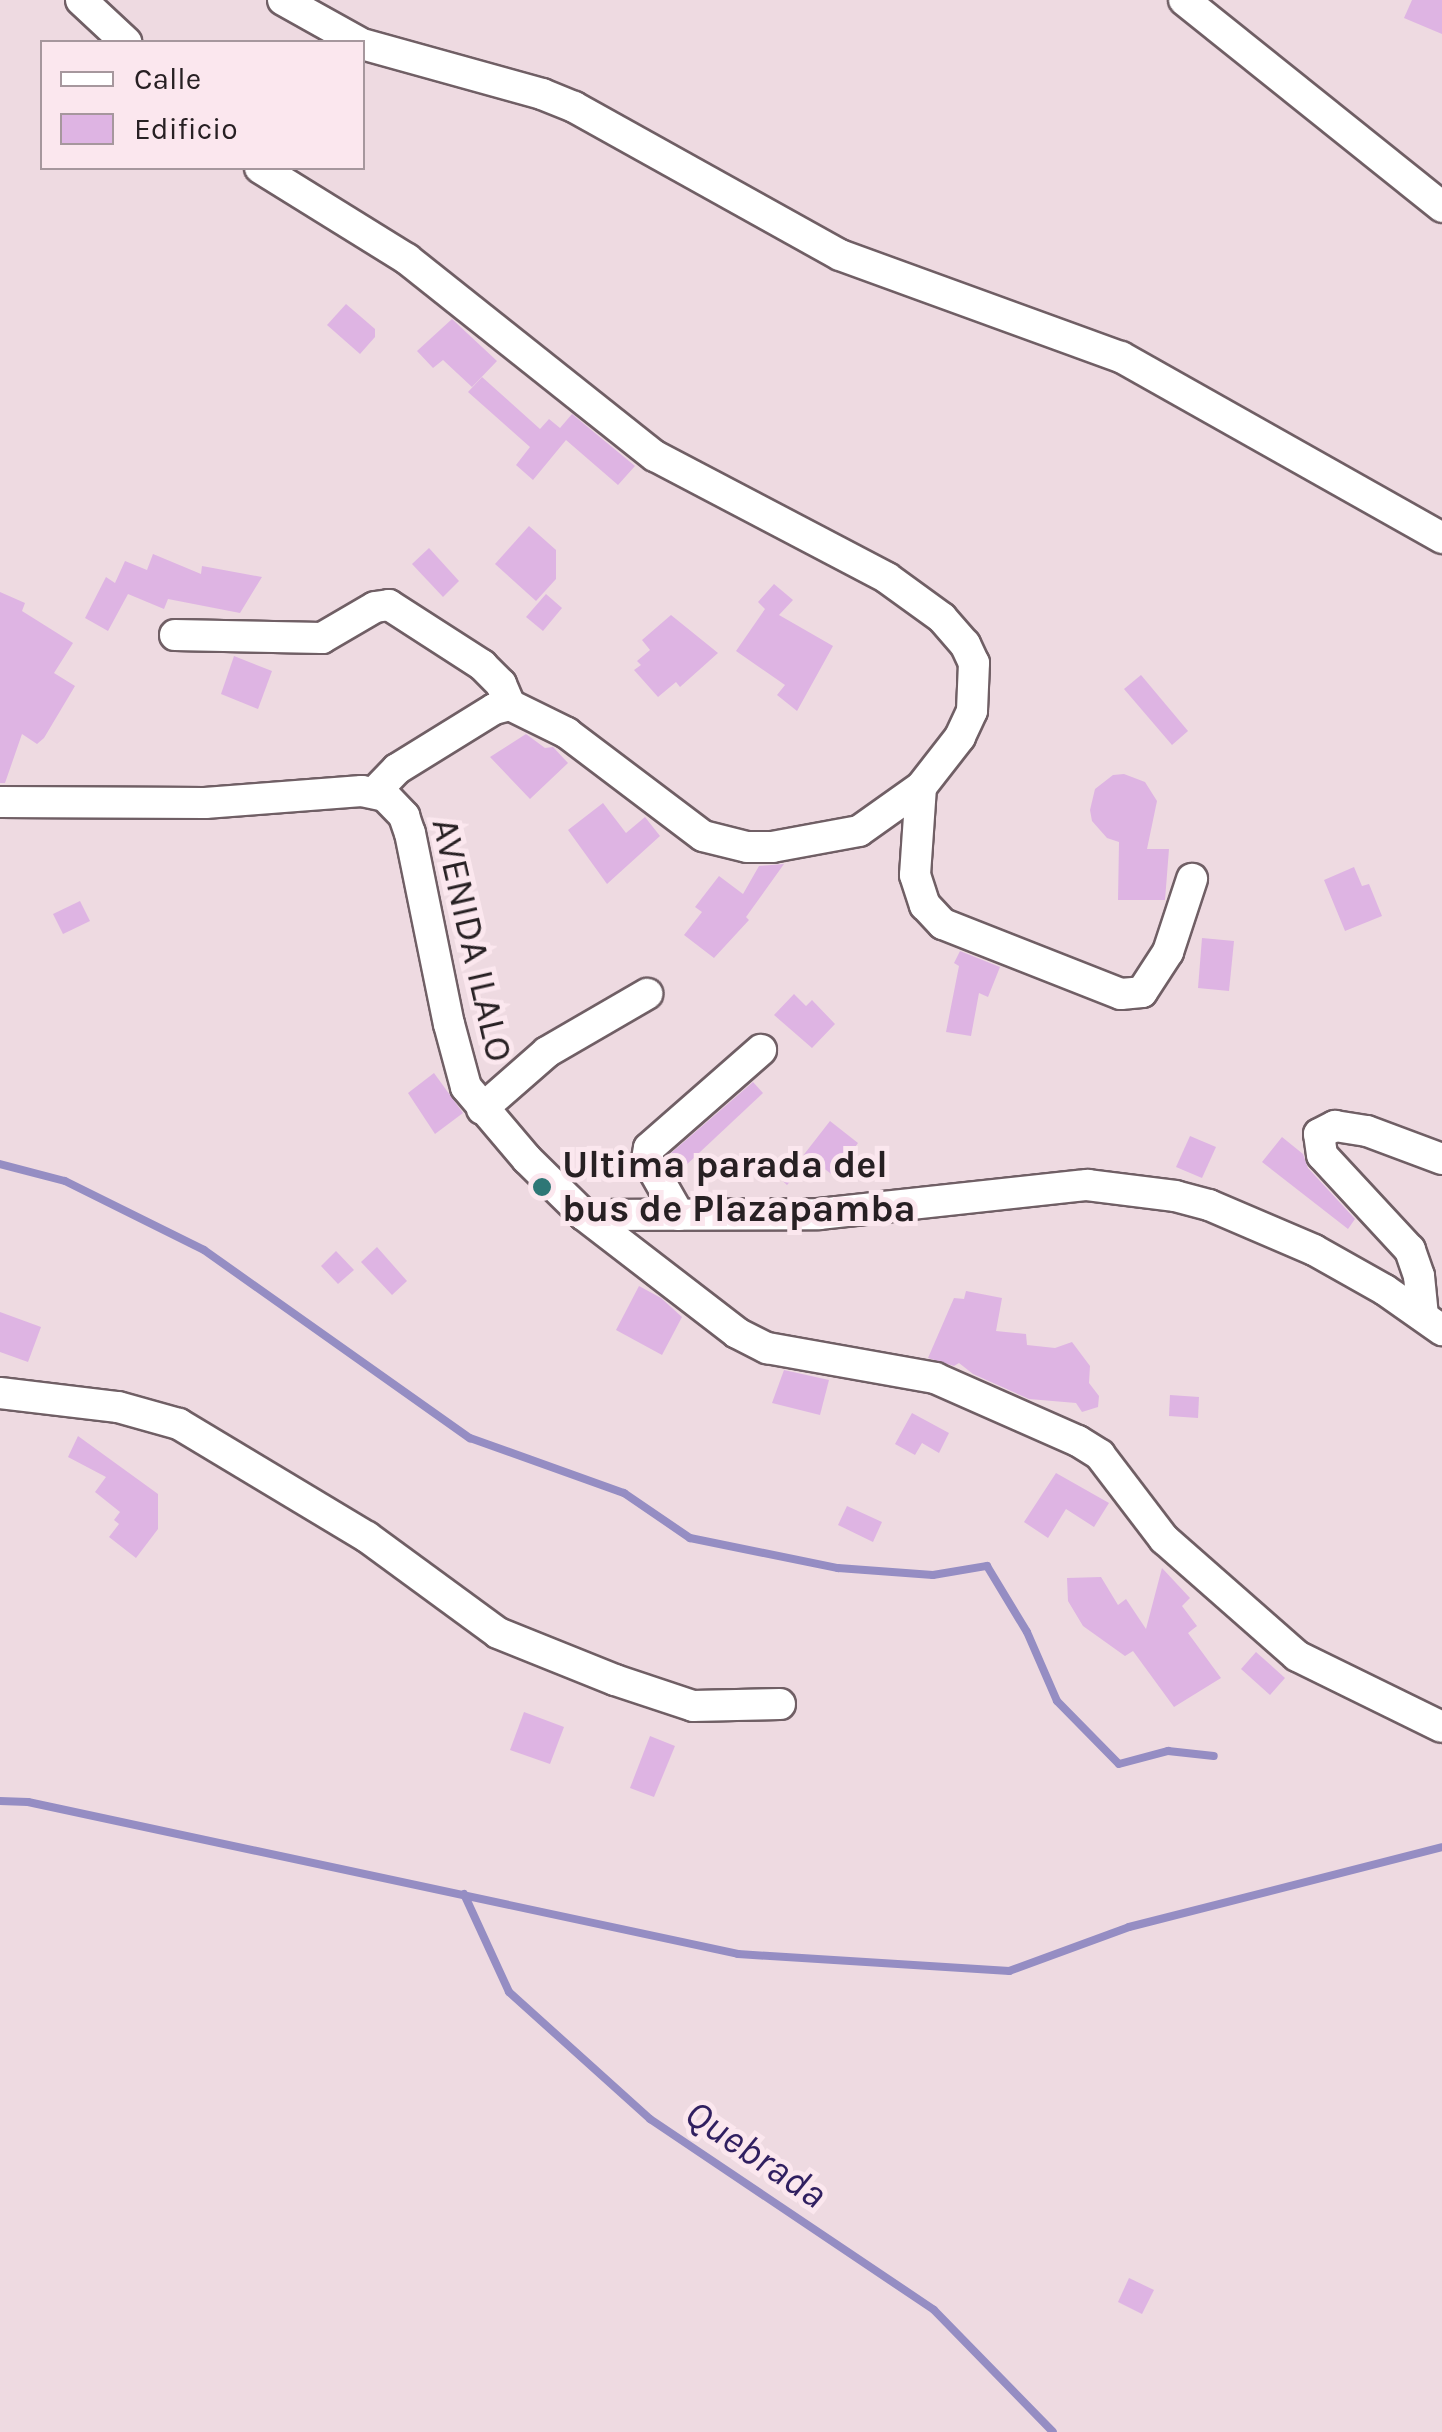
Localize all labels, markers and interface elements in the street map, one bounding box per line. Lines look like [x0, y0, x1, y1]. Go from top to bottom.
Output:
legend [40, 40, 365, 170]
text: Calle [134, 61, 201, 97]
text: Edificio [134, 111, 238, 147]
street label: AVENIDA ILALO [422, 814, 522, 1066]
place label: Ultima parada del bus de Plazapamba [562, 1142, 916, 1232]
marker: Ultima parada del bus de Plazapamba [531, 1176, 553, 1198]
water label: Quebrada [676, 2089, 836, 2219]

